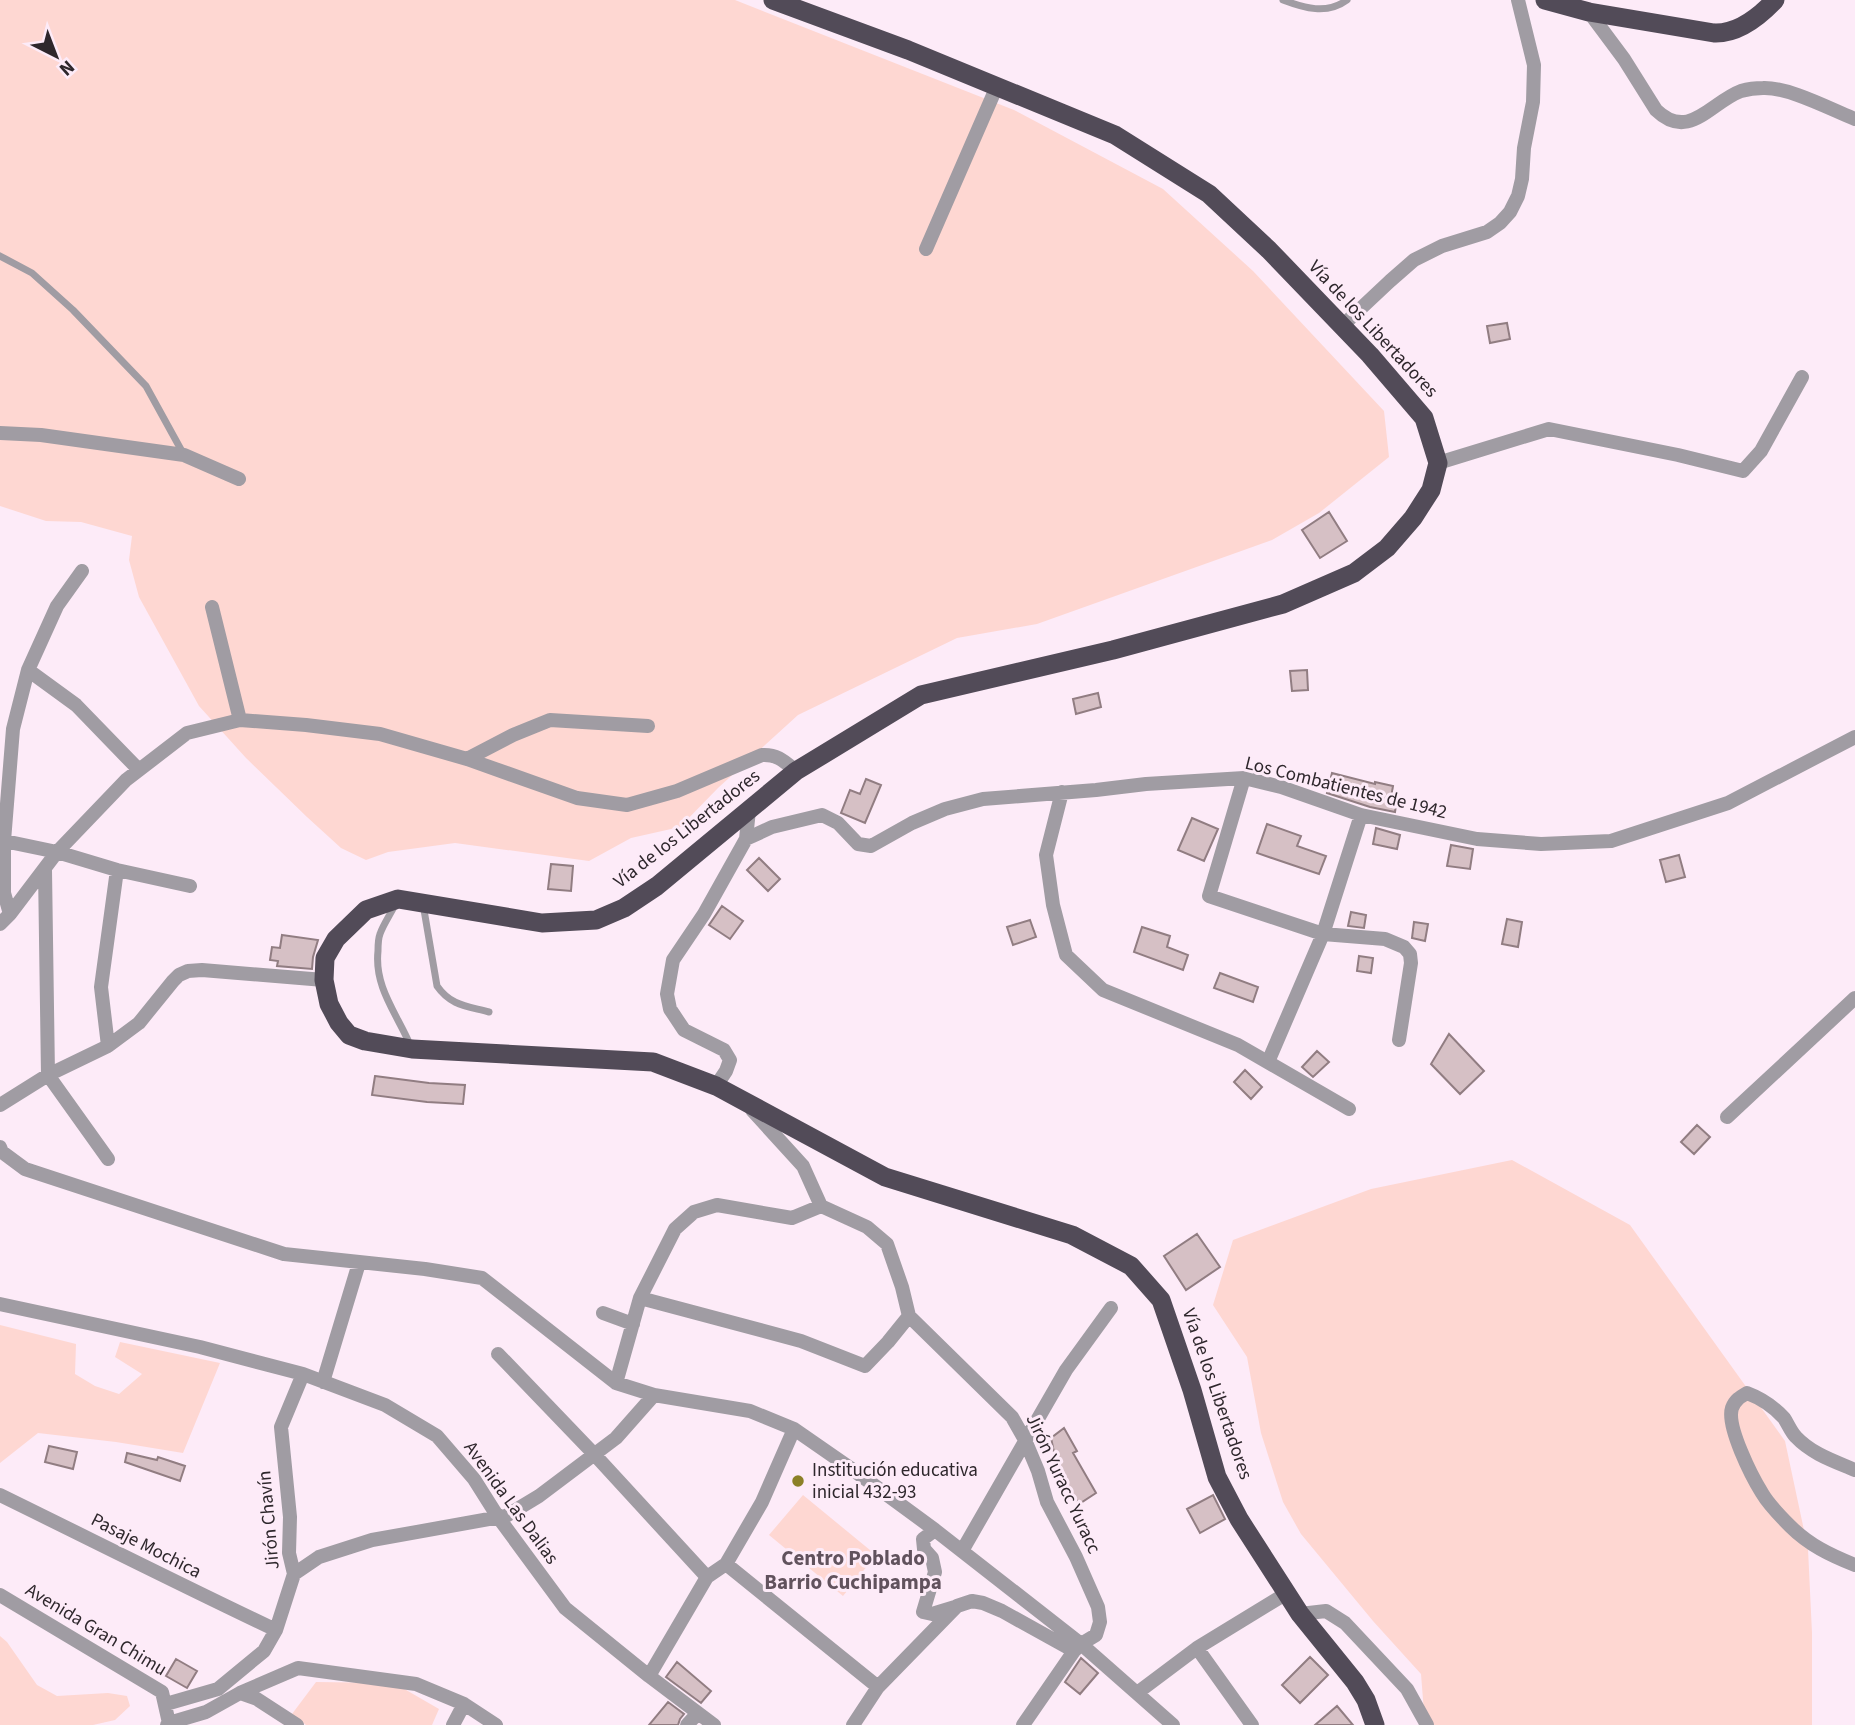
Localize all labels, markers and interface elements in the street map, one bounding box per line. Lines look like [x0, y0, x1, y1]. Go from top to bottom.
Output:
north arrow [21, 21, 91, 91]
text: N [53, 53, 80, 82]
street label: Vía de los Libertadores [1302, 254, 1444, 404]
street label: Los Combatientes de 1942 [1242, 750, 1450, 826]
street label: Vía de los Libertadores [608, 763, 766, 895]
street label: Vía de los Libertadores [1175, 1305, 1259, 1483]
street label: Jirón Yuracc Yuracc [1019, 1410, 1107, 1559]
street label: Avenida Las Dalias [457, 1436, 565, 1570]
place label: Institución educativa inicial 432-93 [812, 1457, 978, 1506]
street label: Jirón Chavín [251, 1469, 287, 1571]
marker: Institución educativa inicial 432-93 [790, 1473, 806, 1489]
street label: Pasaje Mochica [86, 1507, 206, 1585]
district label: Centro Poblado Barrio Cuchipampa [764, 1543, 942, 1597]
street label: Avenida Gran Chimu [20, 1577, 172, 1683]

